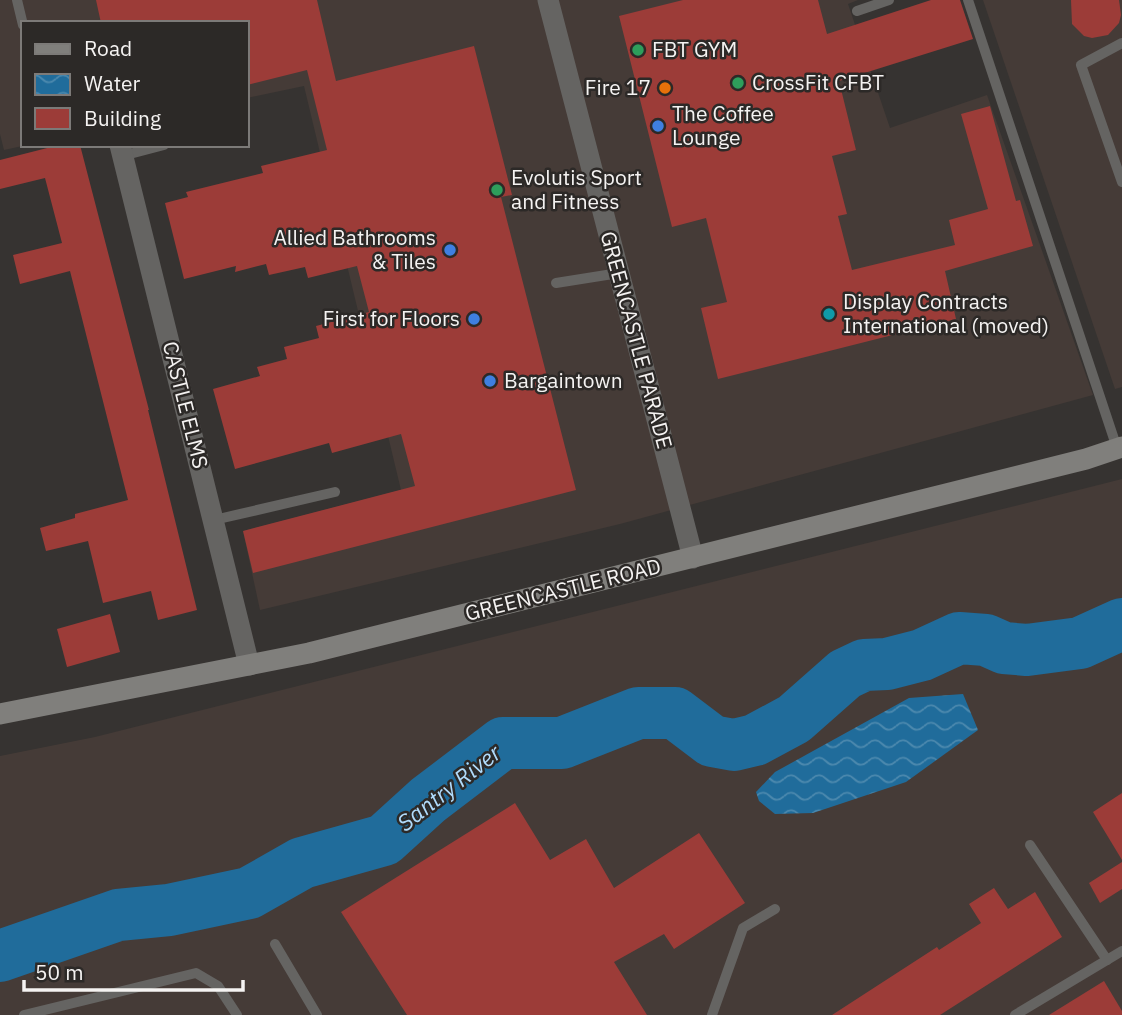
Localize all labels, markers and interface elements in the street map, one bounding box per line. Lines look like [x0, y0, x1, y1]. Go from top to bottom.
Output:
legend [21, 21, 248, 147]
text: Road [84, 34, 132, 62]
place label: FBT GYM [652, 35, 737, 63]
marker: FBT GYM [630, 42, 646, 58]
place label: CrossFit CFBT [752, 68, 884, 96]
text: Water [84, 69, 141, 97]
place label: Fire 17 [585, 73, 651, 101]
marker: CrossFit CFBT [730, 75, 746, 91]
marker: Fire 17 [657, 80, 673, 96]
place label: The Coffee Lounge [672, 99, 774, 151]
text: Building [84, 104, 161, 132]
marker: The Coffee Lounge [650, 118, 666, 134]
place label: Evolutis Sport and Fitness [511, 163, 642, 215]
marker: Evolutis Sport and Fitness [489, 182, 505, 198]
place label: Allied Bathrooms & Tiles [273, 223, 436, 275]
street label: GREENCASTLE PARADE [594, 228, 679, 452]
marker: Allied Bathrooms & Tiles [442, 242, 458, 258]
place label: Display Contracts International (moved) [843, 287, 1049, 339]
place label: First for Floors [323, 304, 460, 332]
marker: Display Contracts International (moved) [821, 306, 837, 322]
marker: First for Floors [466, 311, 482, 327]
street label: CASTLE ELMS [157, 338, 215, 471]
place label: Bargaintown [504, 366, 623, 394]
marker: Bargaintown [482, 373, 498, 389]
street label: GREENCASTLE ROAD [462, 551, 664, 627]
water label: Santry River [390, 737, 507, 837]
scale bar [24, 948, 243, 992]
text: 50 m [35, 958, 84, 986]

